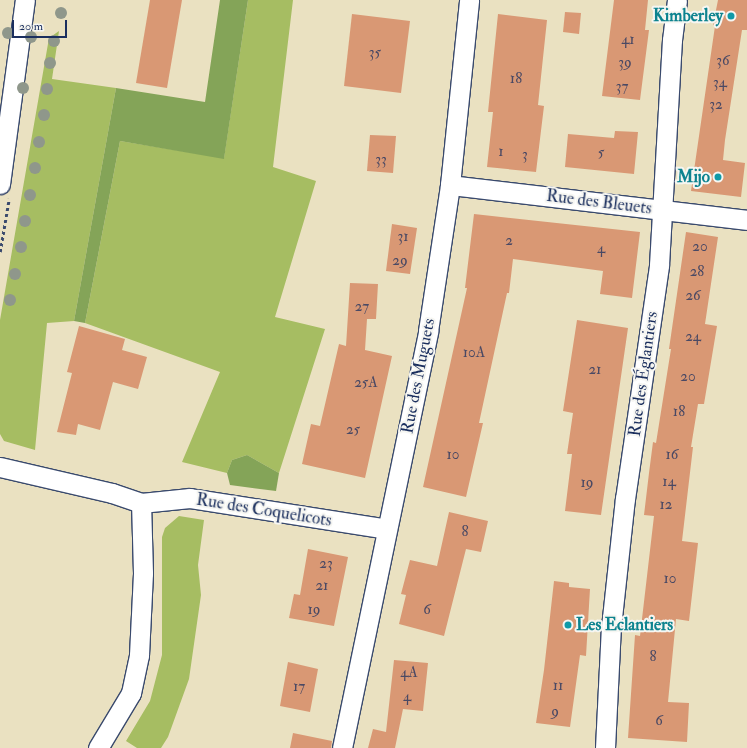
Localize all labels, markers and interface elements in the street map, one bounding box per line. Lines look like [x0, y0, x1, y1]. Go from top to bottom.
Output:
place label: Kimberley [653, 6, 723, 26]
marker: Kimberley [726, 11, 736, 21]
scale bar [14, 12, 69, 38]
text: 20 m [19, 19, 43, 34]
house number: 41 [621, 31, 635, 49]
house number: 35 [369, 44, 381, 62]
house number: 36 [716, 52, 730, 70]
house number: 39 [618, 54, 632, 72]
house number: 18 [510, 70, 522, 88]
house number: 34 [713, 74, 727, 92]
house number: 37 [616, 78, 628, 96]
house number: 32 [709, 96, 723, 114]
house number: 1 [498, 143, 504, 161]
house number: 5 [598, 144, 604, 162]
house number: 3 [522, 146, 528, 164]
house number: 33 [375, 151, 387, 169]
place label: Mijo [677, 167, 710, 187]
marker: Mijo [713, 172, 723, 182]
street label: Rue des Bleuets [545, 185, 653, 219]
house number: 31 [397, 228, 409, 246]
house number: 2 [505, 232, 513, 250]
house number: 20 [692, 238, 708, 256]
house number: 4 [597, 240, 605, 258]
house number: 29 [392, 252, 408, 270]
house number: 28 [690, 263, 704, 281]
house number: 26 [685, 287, 701, 305]
house number: 27 [355, 298, 369, 316]
street label: Rue des Églantiers [624, 310, 662, 438]
street label: Rue des Muguets [397, 317, 439, 435]
house number: 24 [685, 328, 701, 346]
house number: 10A [463, 344, 485, 362]
house number: 21 [589, 361, 601, 379]
house number: 20 [680, 368, 696, 386]
house number: 25A [354, 374, 378, 392]
house number: 18 [673, 403, 685, 421]
house number: 25 [346, 421, 360, 439]
house number: 10 [447, 446, 459, 464]
house number: 16 [666, 446, 678, 464]
house number: 14 [662, 473, 676, 491]
house number: 19 [581, 474, 593, 492]
street label: Rue des Coquelicots [195, 489, 333, 531]
house number: 12 [660, 496, 672, 514]
house number: 8 [461, 523, 469, 541]
house number: 23 [319, 555, 333, 573]
house number: 10 [664, 570, 676, 588]
house number: 21 [316, 577, 328, 595]
house number: 19 [308, 601, 320, 619]
house number: 6 [423, 601, 431, 619]
place label: Les Eclantiers [576, 615, 673, 635]
marker: Les Eclantiers [563, 620, 573, 630]
house number: 8 [649, 648, 657, 666]
house number: 4A [400, 664, 418, 682]
house number: 11 [553, 677, 563, 695]
house number: 17 [293, 678, 305, 696]
house number: 4 [403, 688, 411, 706]
house number: 9 [551, 703, 559, 721]
house number: 6 [655, 712, 663, 730]

